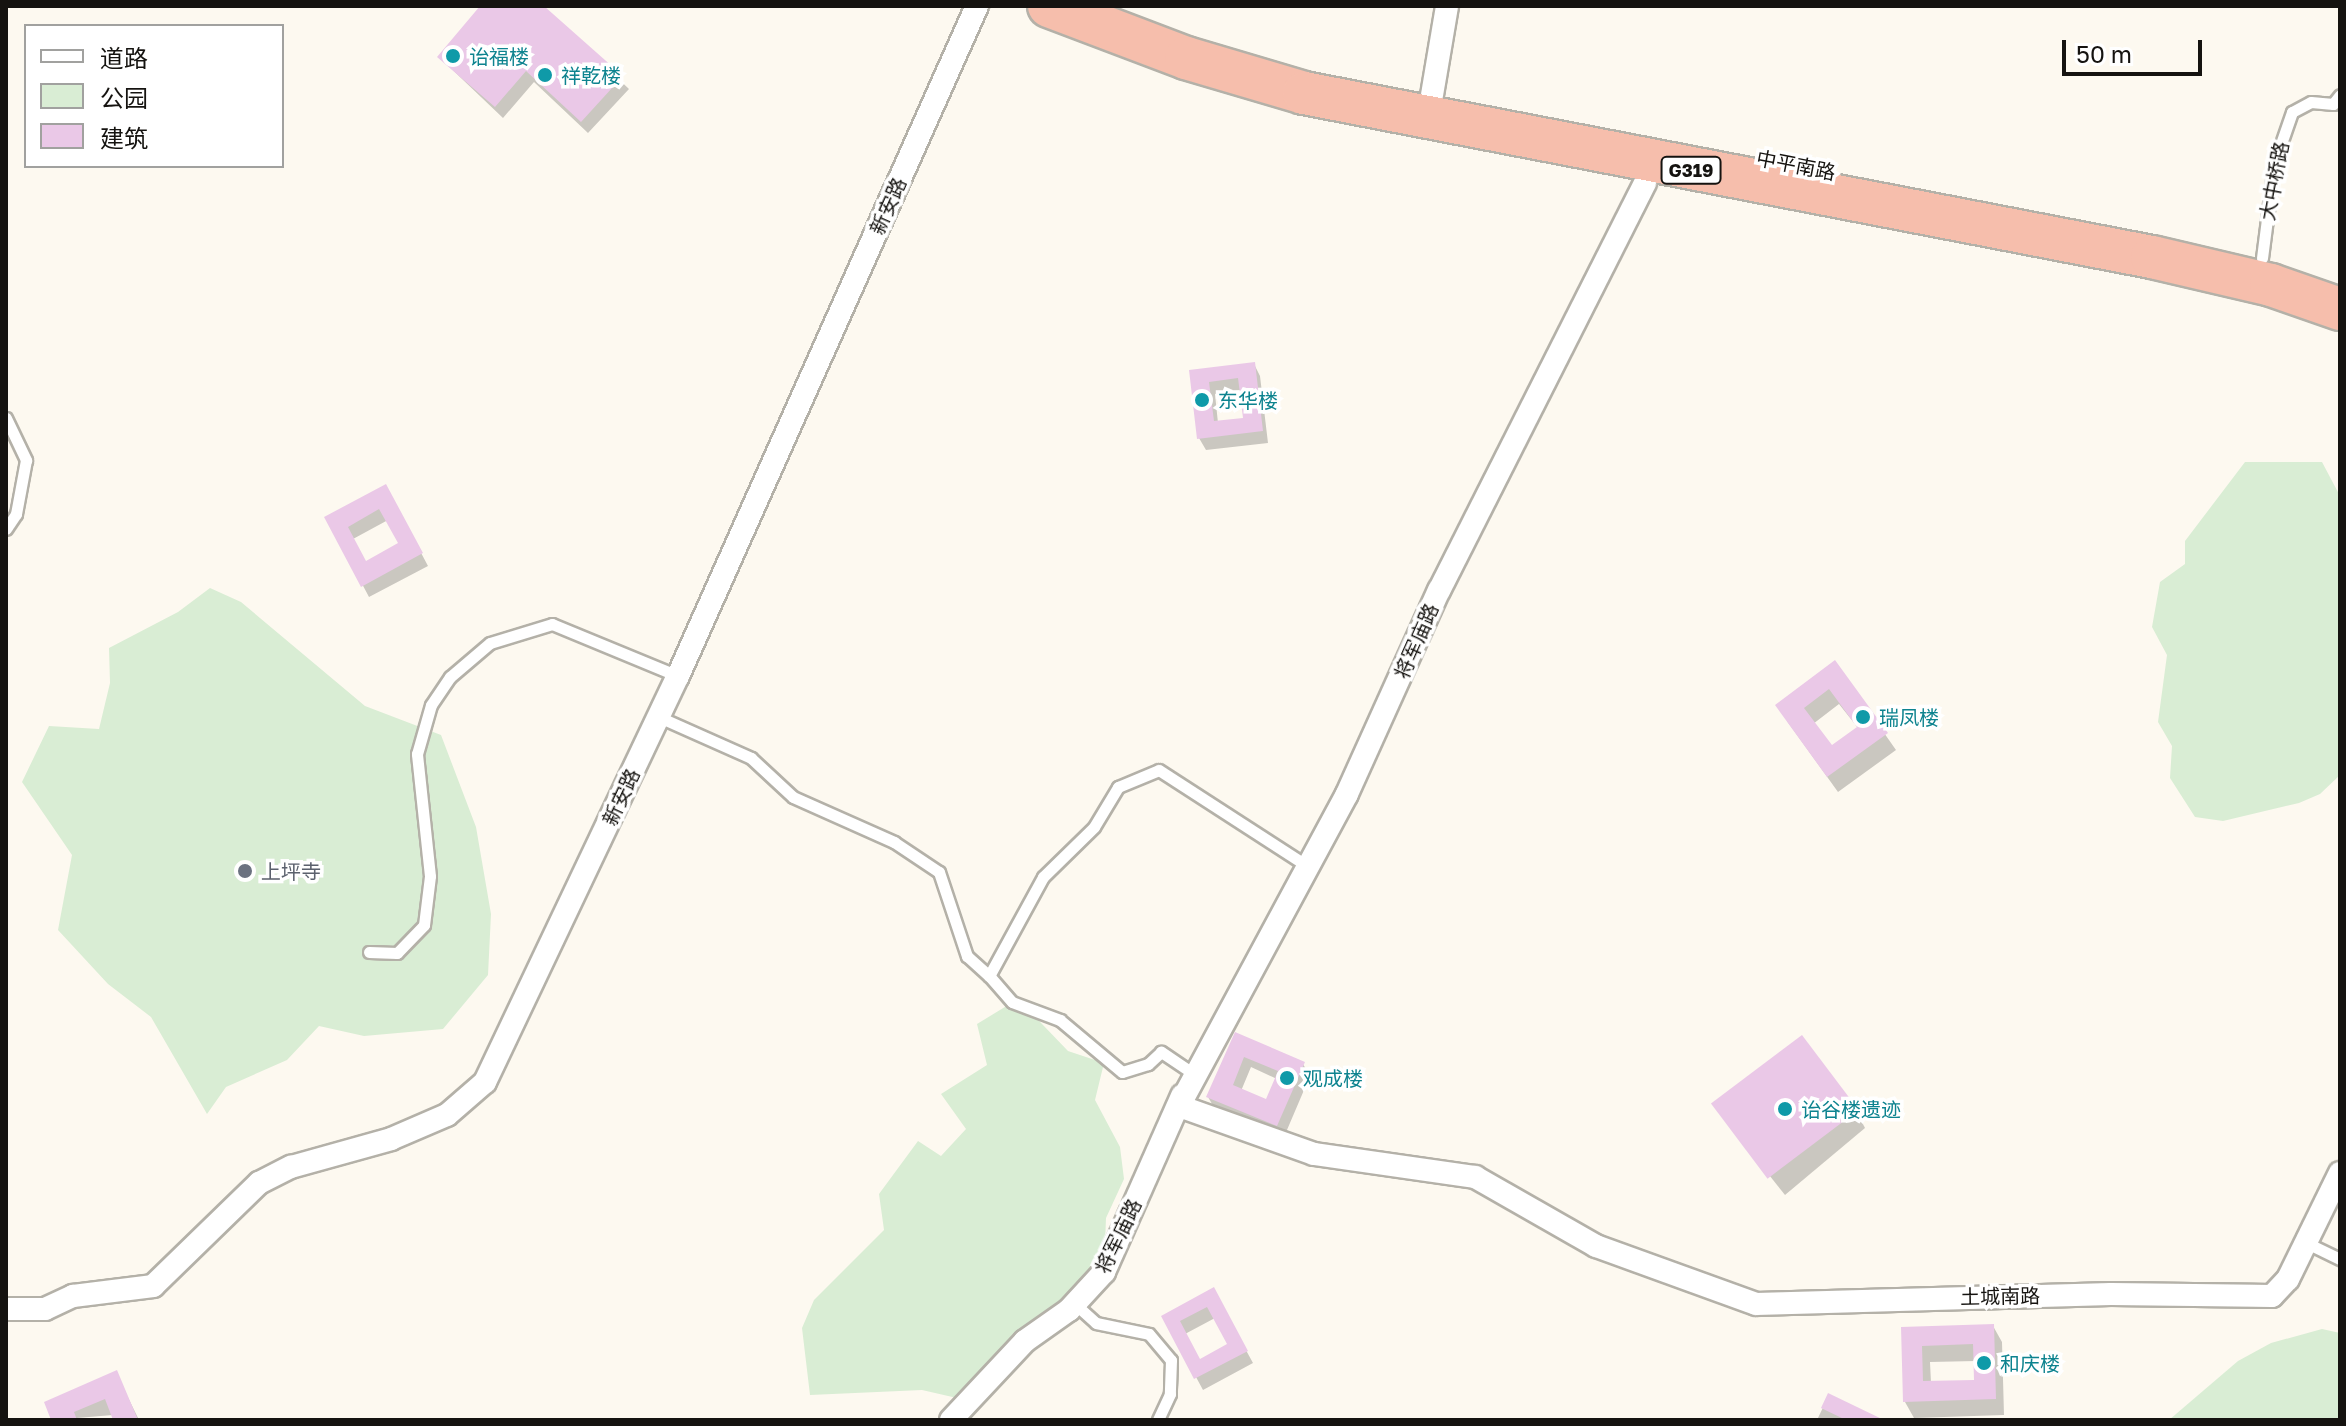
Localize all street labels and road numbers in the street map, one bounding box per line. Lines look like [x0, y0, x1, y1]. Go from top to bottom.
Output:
street label: 大中桥路 [2255, 139, 2293, 223]
street label: 中平南路 [1754, 146, 1838, 184]
road number: G319 [1659, 156, 1723, 184]
street label: 新安路 [865, 174, 911, 238]
street label: 将军庙路 [1389, 600, 1443, 682]
street label: 新安路 [597, 765, 645, 829]
street label: 将军庙路 [1090, 1195, 1146, 1277]
street label: 土城南路 [1960, 1283, 2040, 1309]

